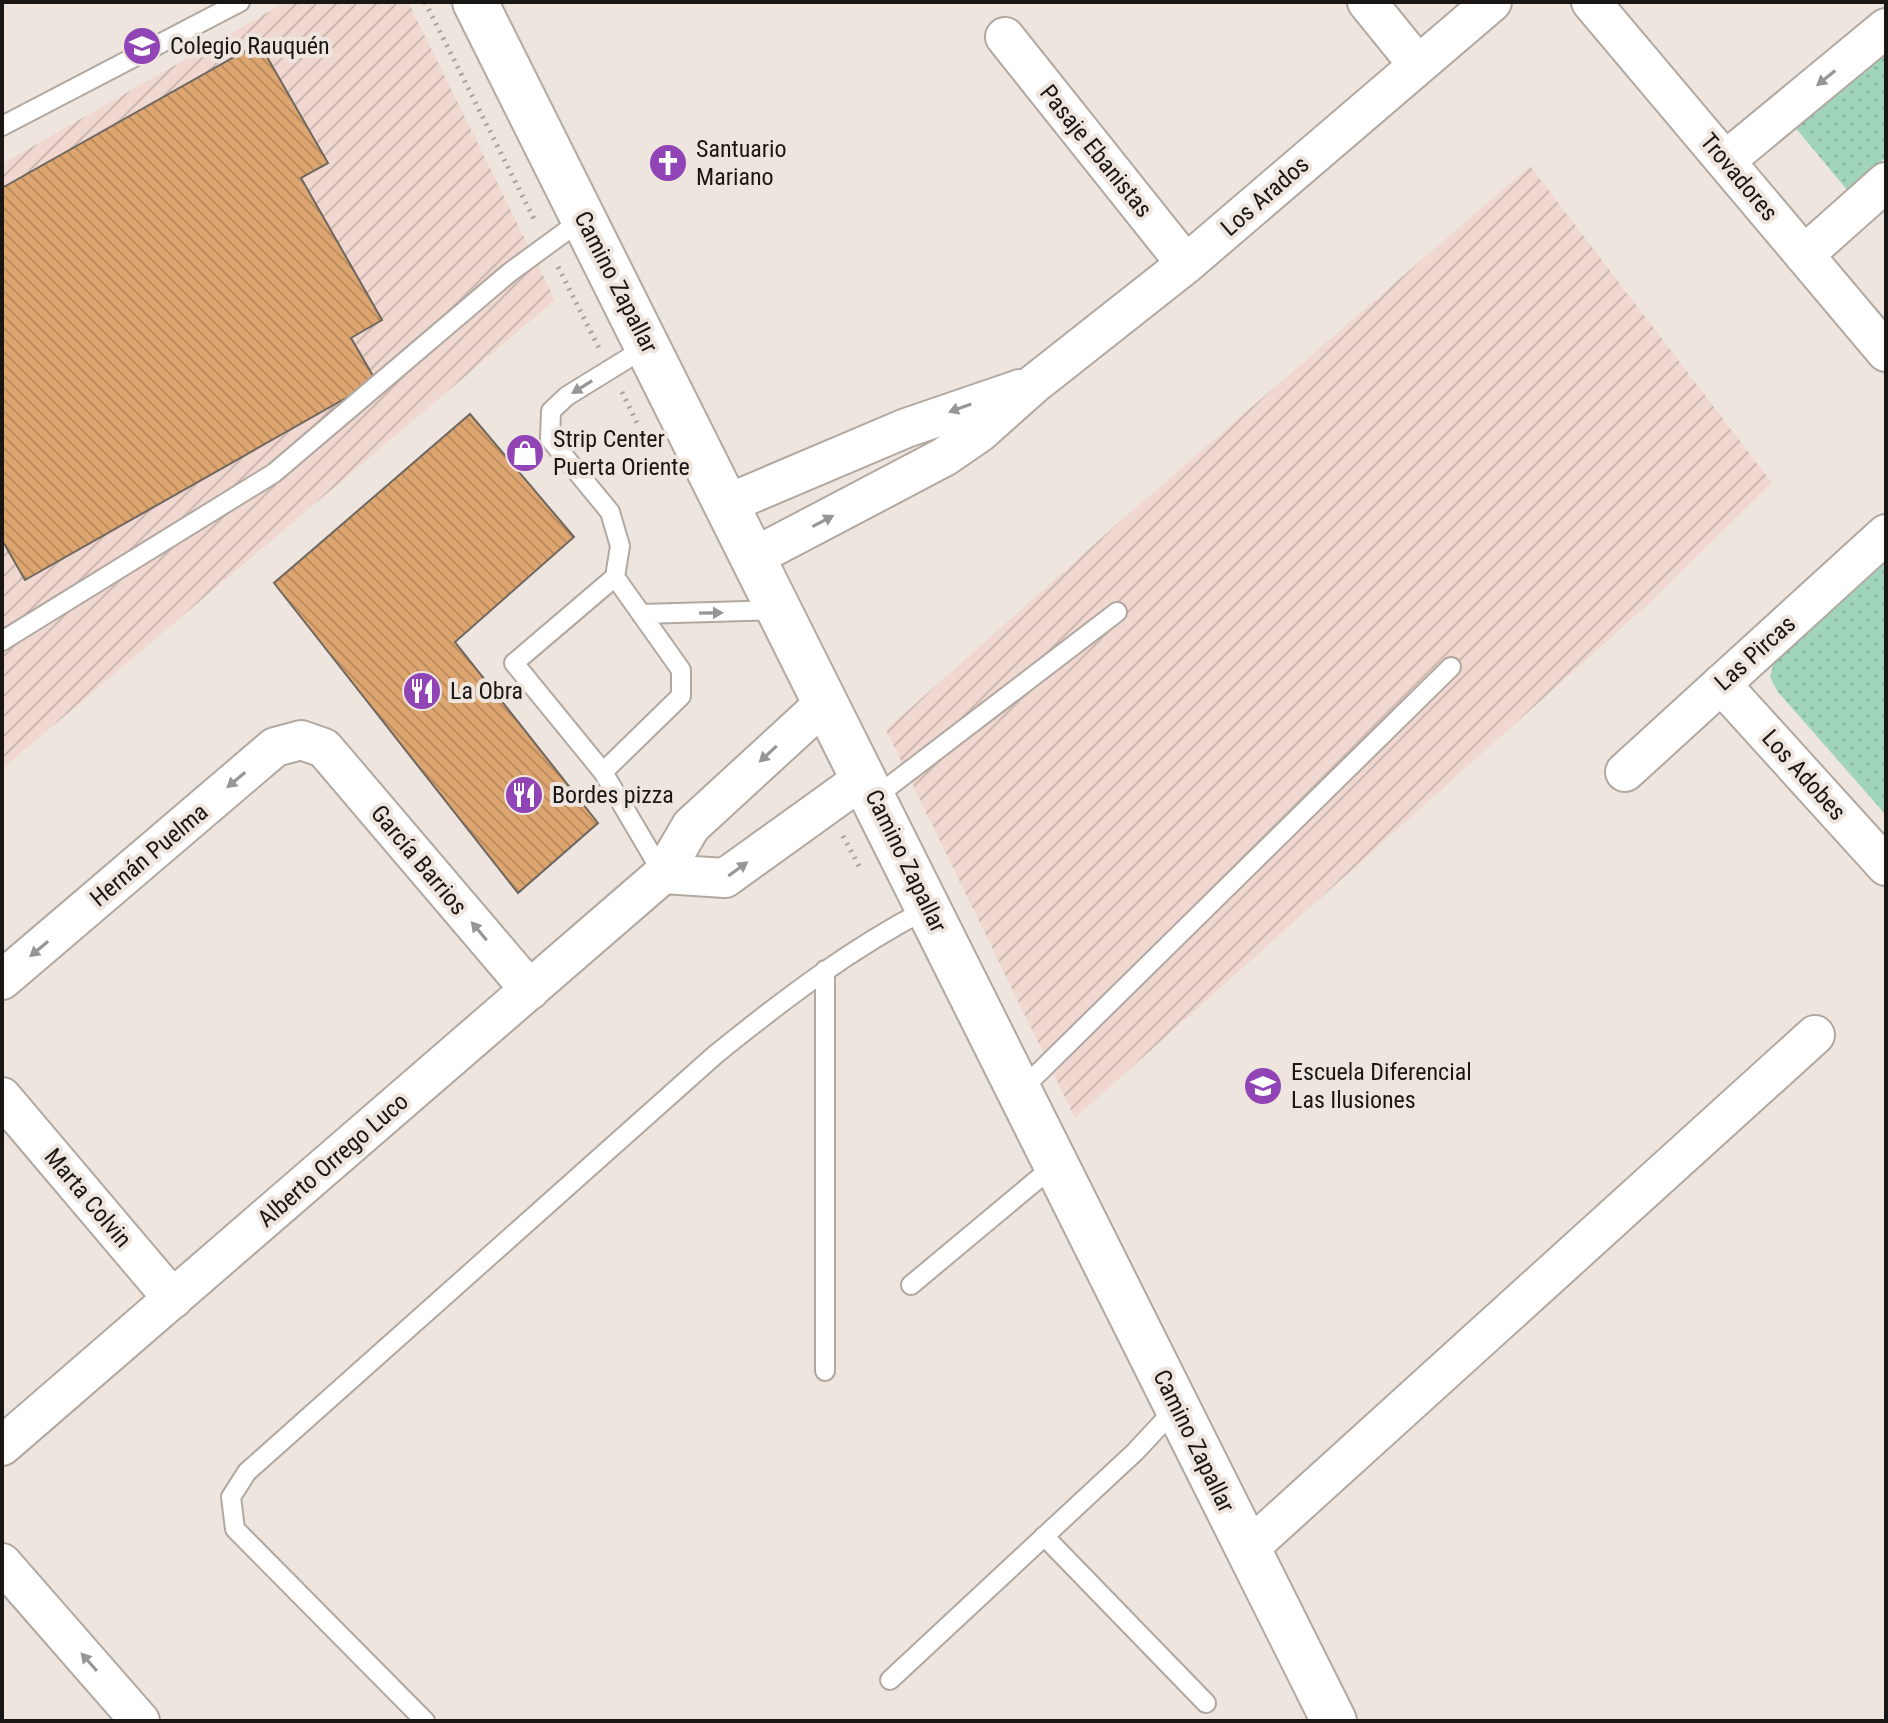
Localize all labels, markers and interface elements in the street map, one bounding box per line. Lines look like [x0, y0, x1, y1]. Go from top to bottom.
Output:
school or university icon: Colegio Rauquén [121, 25, 163, 67]
place label: Colegio Rauquén [170, 32, 330, 60]
one-way arrow [1816, 69, 1836, 86]
street label: Pasaje Ebanistas [1034, 79, 1158, 223]
street label: Trovadores [1694, 128, 1784, 226]
place label: Santuario Mariano [696, 135, 787, 191]
church icon: Santuario Mariano [647, 142, 689, 184]
street label: Los Arados [1215, 150, 1315, 242]
street label: Camino Zapallar [568, 207, 664, 357]
one-way arrow [571, 380, 593, 394]
one-way arrow [948, 402, 972, 415]
place label: Strip Center Puerta Oriente [553, 425, 690, 481]
shop icon: Strip Center Puerta Oriente [504, 432, 546, 474]
one-way arrow [812, 514, 834, 528]
one-way arrow [699, 606, 724, 619]
street label: Las Pircas [1709, 610, 1801, 696]
restaurant icon: La Obra [401, 670, 443, 712]
place label: La Obra [450, 677, 523, 705]
street label: Los Adobes [1756, 724, 1852, 826]
one-way arrow [759, 744, 778, 762]
one-way arrow [227, 771, 247, 788]
restaurant icon: Bordes pizza [503, 774, 545, 816]
place label: Bordes pizza [552, 781, 674, 809]
street label: Camino Zapallar [859, 785, 953, 937]
street label: Hernán Puelma [84, 798, 214, 912]
street label: García Barrios [365, 800, 473, 920]
one-way arrow [727, 862, 748, 877]
one-way arrow [471, 921, 488, 941]
one-way arrow [29, 940, 49, 957]
place label: Escuela Diferencial Las Ilusiones [1291, 1058, 1472, 1114]
school or university icon: Escuela Diferencial Las Ilusiones [1242, 1065, 1284, 1107]
street label: Alberto Orrego Luco [252, 1087, 414, 1233]
street label: Marta Colvin [39, 1143, 137, 1253]
street label: Camino Zapallar [1147, 1365, 1241, 1517]
one-way arrow [81, 1653, 98, 1673]

